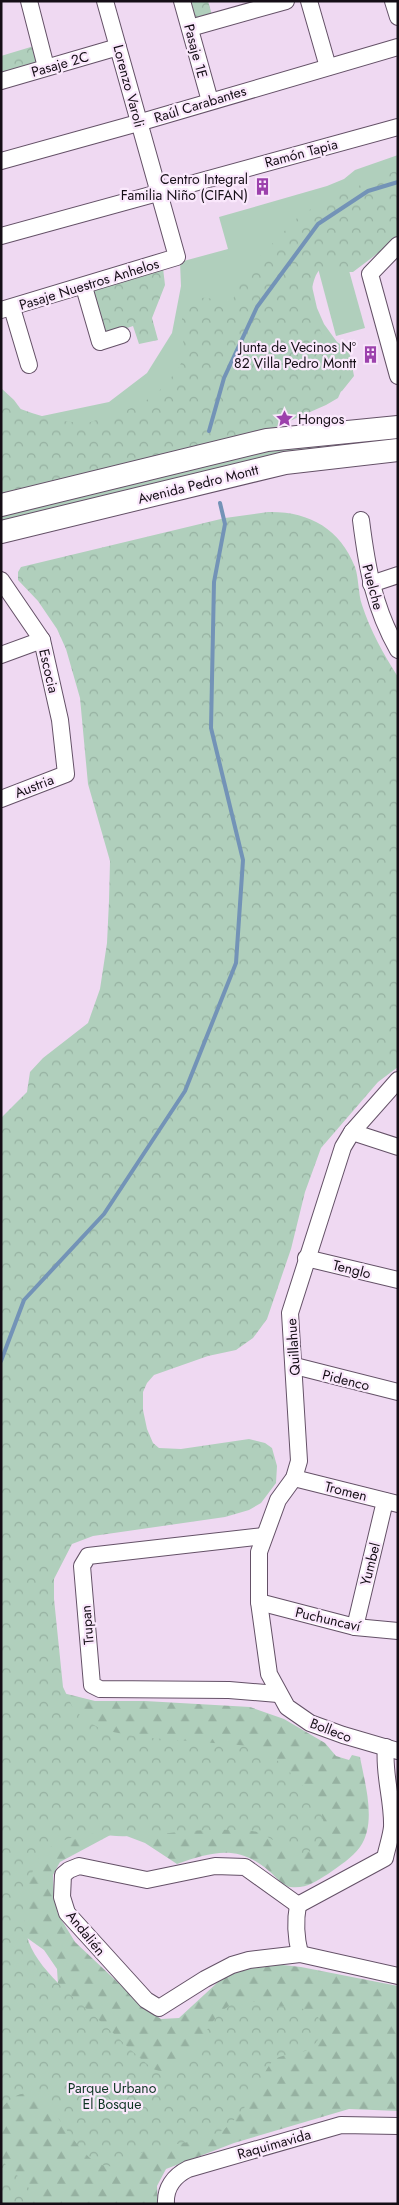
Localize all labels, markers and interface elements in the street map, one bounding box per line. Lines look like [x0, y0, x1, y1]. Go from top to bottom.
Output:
street label: Pasaje 1E [179, 22, 213, 80]
street label: Lorenzo Varoli [108, 42, 150, 130]
street label: Pasaje 2C [29, 46, 91, 82]
street label: Raúl Carabantes [151, 80, 249, 128]
street label: Ramón Tapia [262, 134, 340, 172]
place label: Centro Integral Familia Niño (CIFAN) [121, 169, 248, 205]
building icon: Centro Integral Familia Niño (CIFAN) [252, 177, 272, 197]
street label: Pasaje Nuestros Anhelos [17, 253, 162, 315]
place label: Junta de Vecinos Nº 82 Villa Pedro Montt [234, 337, 357, 373]
building icon: Junta de Vecinos Nº 82 Villa Pedro Montt [360, 345, 380, 365]
place icon: Hongos [274, 409, 294, 429]
place label: Hongos [298, 409, 345, 429]
street label: Avenida Pedro Montt [136, 459, 261, 509]
street label: Puelche [357, 562, 389, 612]
street label: Escocia [34, 647, 64, 695]
street label: Austria [12, 769, 56, 803]
street label: Tenglo [331, 1255, 373, 1283]
street label: Quillahue [281, 1318, 305, 1376]
street label: Pidenco [320, 1364, 372, 1396]
street label: Tromen [323, 1476, 369, 1506]
street label: Yumbel [355, 1541, 385, 1587]
street label: Puchuncaví [293, 1602, 364, 1637]
street label: Trupan [75, 1604, 99, 1646]
street label: Bolleco [307, 1713, 355, 1747]
street label: Andalién [62, 1906, 110, 1960]
park label: Parque Urbano El Bosque [68, 2078, 157, 2114]
street label: Raquimavida [235, 2124, 313, 2164]

